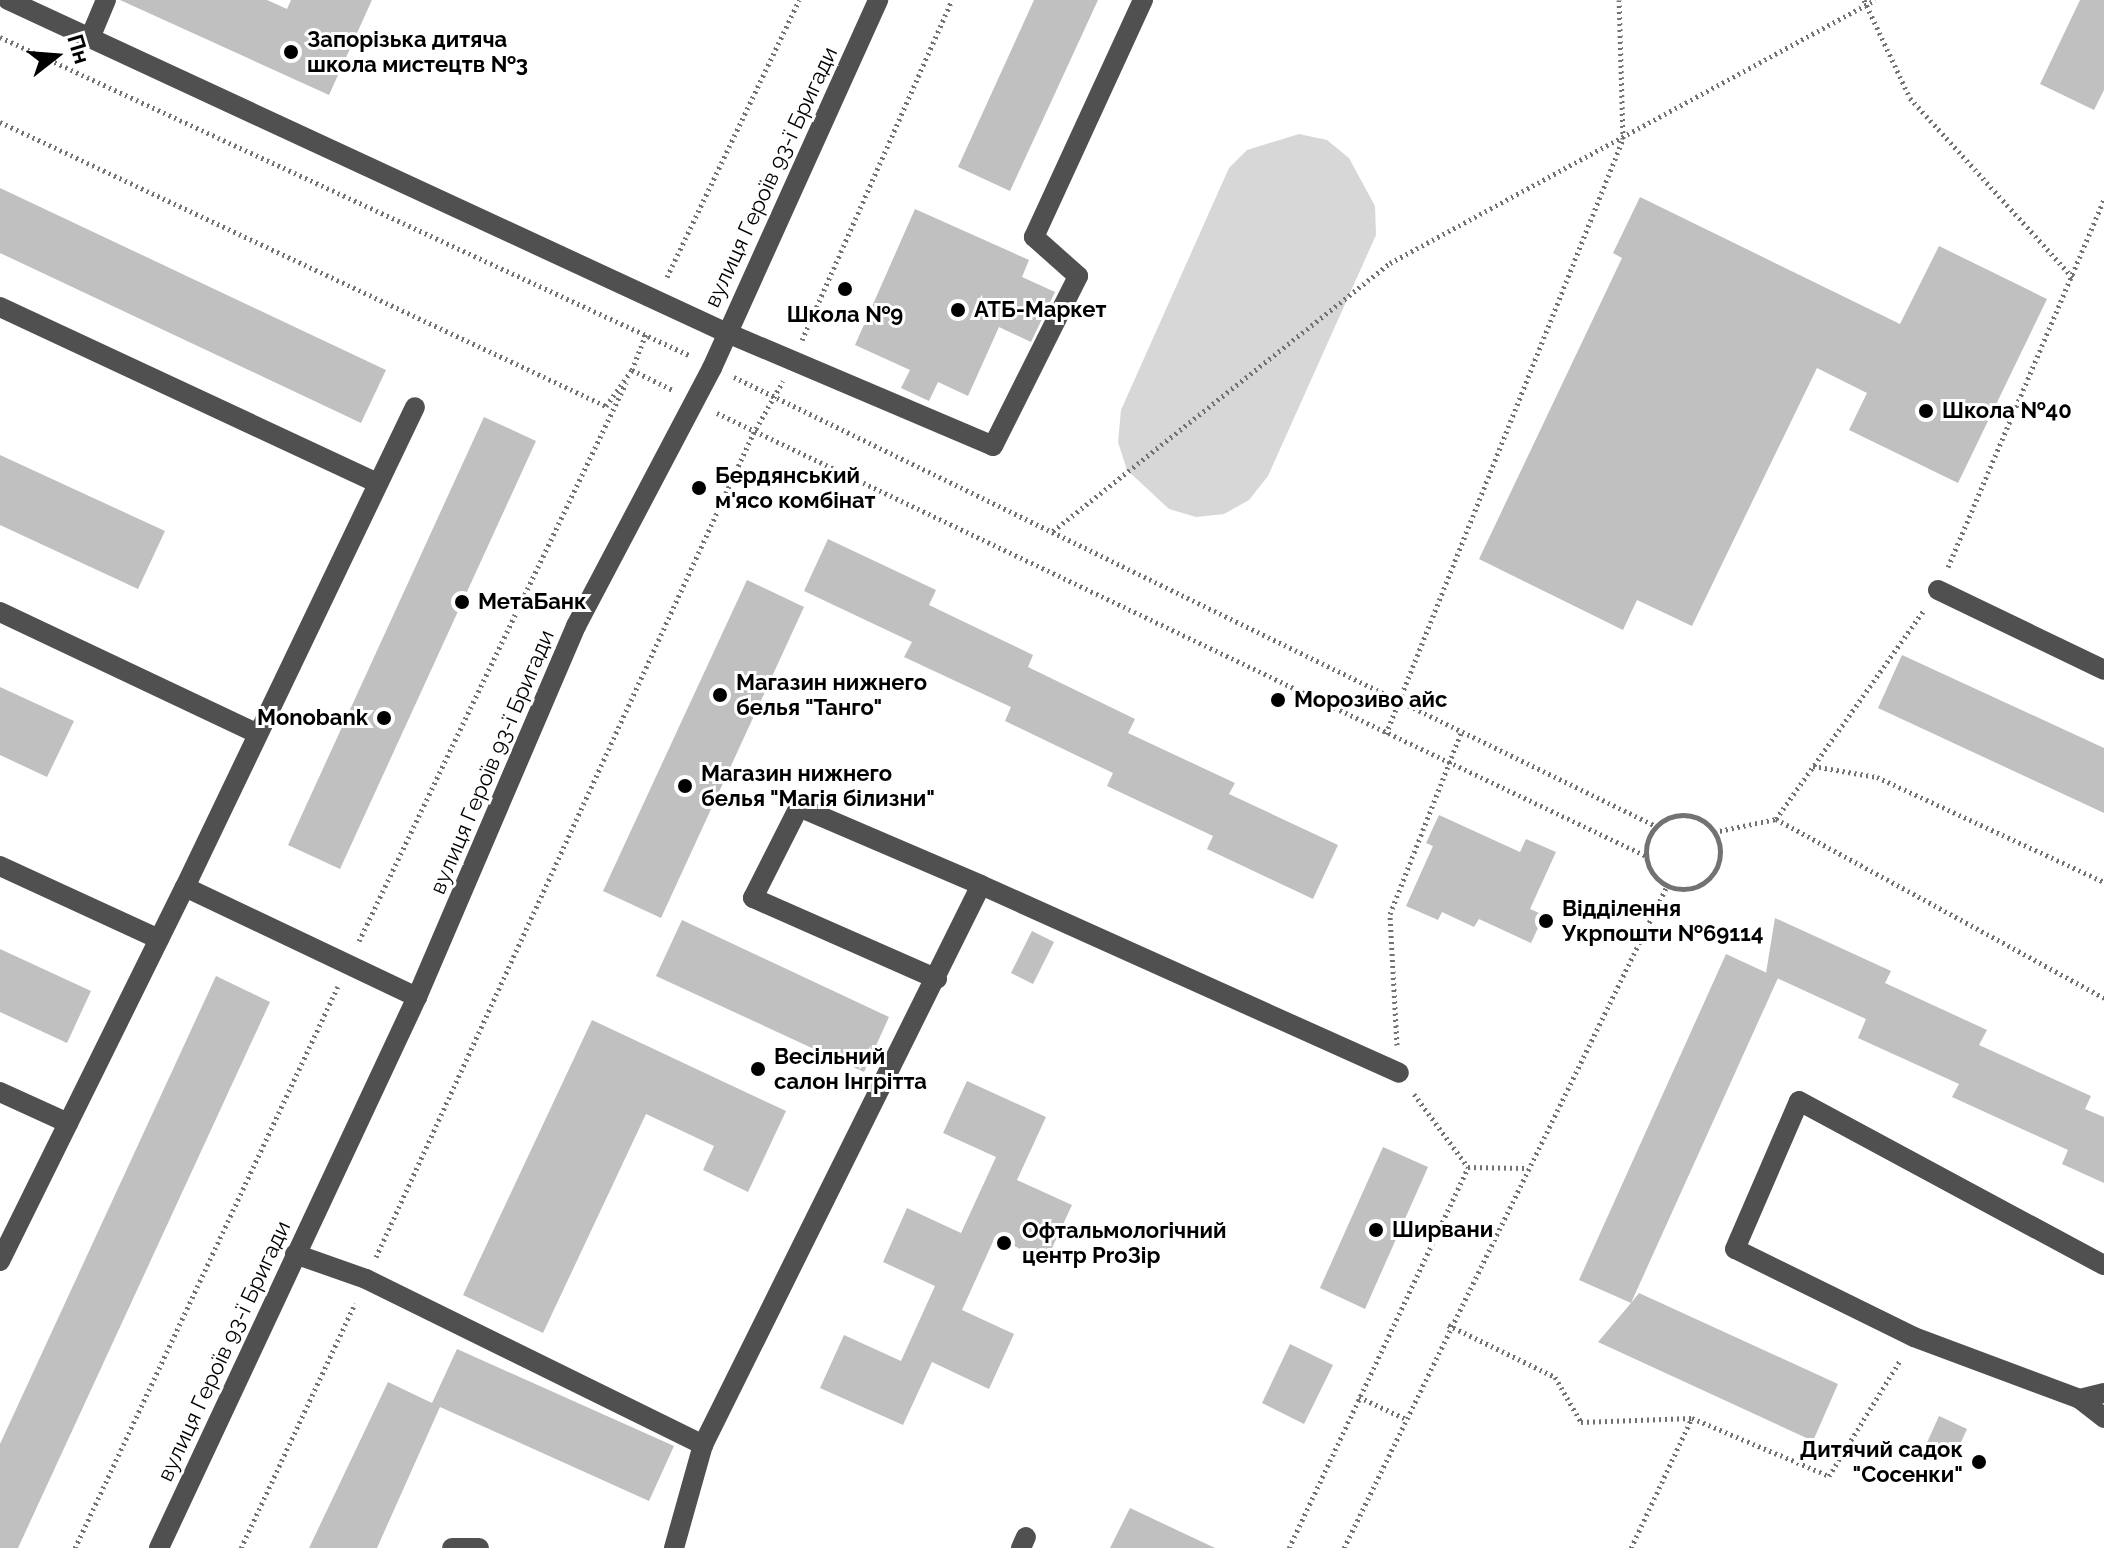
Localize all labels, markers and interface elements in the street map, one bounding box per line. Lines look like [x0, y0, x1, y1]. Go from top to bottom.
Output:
north arrow [16, 16, 96, 96]
place label: Запорізька дитяча школа мистецтв №3 [307, 26, 528, 78]
text: Пн [62, 31, 96, 67]
marker: Запорізька дитяча школа мистецтв №3 [282, 43, 300, 61]
street label: вулиця Героїв 93-ї Бригади [699, 43, 843, 311]
marker: Школа №9 [836, 280, 854, 298]
place label: АТБ-Маркет [974, 297, 1106, 323]
marker: АТБ-Маркет [949, 301, 967, 319]
place label: Школа №9 [787, 302, 903, 328]
place label: Школа №40 [1942, 398, 2072, 424]
marker: Школа №40 [1917, 402, 1935, 420]
place label: Бердянський м'ясо комбінат [715, 462, 875, 514]
marker: Бердянський м'ясо комбінат [690, 479, 708, 497]
place label: МетаБанк [478, 589, 587, 615]
marker: МетаБанк [453, 593, 471, 611]
street label: вулиця Героїв 93-ї Бригади [424, 626, 560, 898]
place label: Магазин нижнего белья "Танго" [736, 669, 927, 720]
marker: Магазин нижнего белья "Танго" [711, 686, 729, 704]
place label: Морозиво айс [1294, 687, 1447, 713]
marker: Морозиво айс [1269, 691, 1287, 709]
place label: Monobank [257, 705, 368, 731]
marker: Monobank [375, 709, 393, 727]
place label: Магазин нижнего белья "Магія білизни" [701, 760, 935, 812]
marker: Магазин нижнего белья "Магія білизни" [676, 777, 694, 795]
place label: Відділення Укрпошти №69114 [1562, 895, 1763, 946]
marker: Відділення Укрпошти №69114 [1537, 912, 1555, 930]
place label: Весільний салон Інгрітта [774, 1043, 927, 1094]
marker: Весільний салон Інгрітта [749, 1060, 767, 1078]
street label: вулиця Героїв 93-ї Бригади [152, 1217, 296, 1485]
place label: Офтальмологічний центр ProЗір [1022, 1217, 1226, 1268]
place label: Ширвани [1392, 1217, 1493, 1243]
marker: Ширвани [1367, 1221, 1385, 1239]
marker: Офтальмологічний центр ProЗір [993, 1232, 1015, 1254]
place label: Дитячий садок "Сосенки" [1800, 1436, 1963, 1488]
marker: Дитячий садок "Сосенки" [1970, 1453, 1988, 1471]

